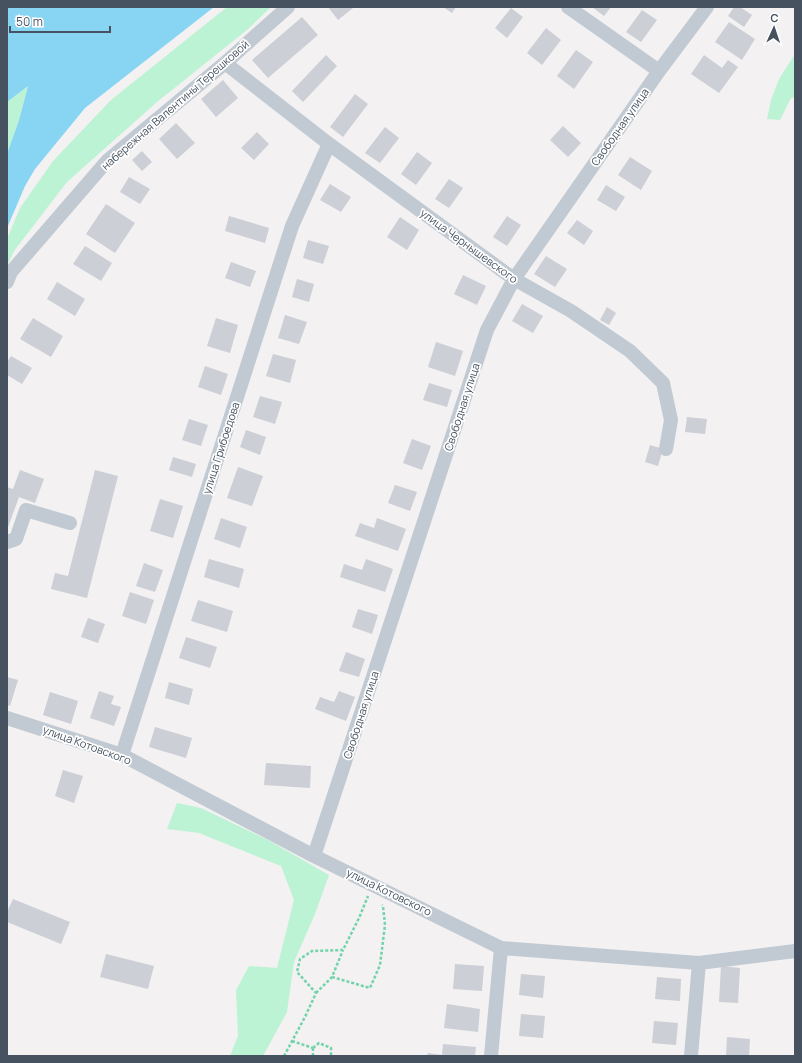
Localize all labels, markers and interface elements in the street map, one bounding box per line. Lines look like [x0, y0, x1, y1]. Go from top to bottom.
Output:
scale bar [10, 8, 110, 34]
north arrow [754, 8, 794, 48]
text: С [770, 10, 779, 25]
text: 50 m [16, 13, 43, 30]
street label: набережная Валентины Терешковой [98, 36, 252, 173]
street label: Свободная улица [587, 85, 652, 169]
street label: улица Чернышевского [417, 205, 522, 286]
street label: Свободная улица [440, 361, 483, 453]
street label: улица Грибоедова [199, 400, 242, 496]
street label: Свободная улица [339, 669, 382, 761]
street label: улица Котовского [41, 722, 134, 768]
street label: улица Котовского [344, 864, 435, 919]

